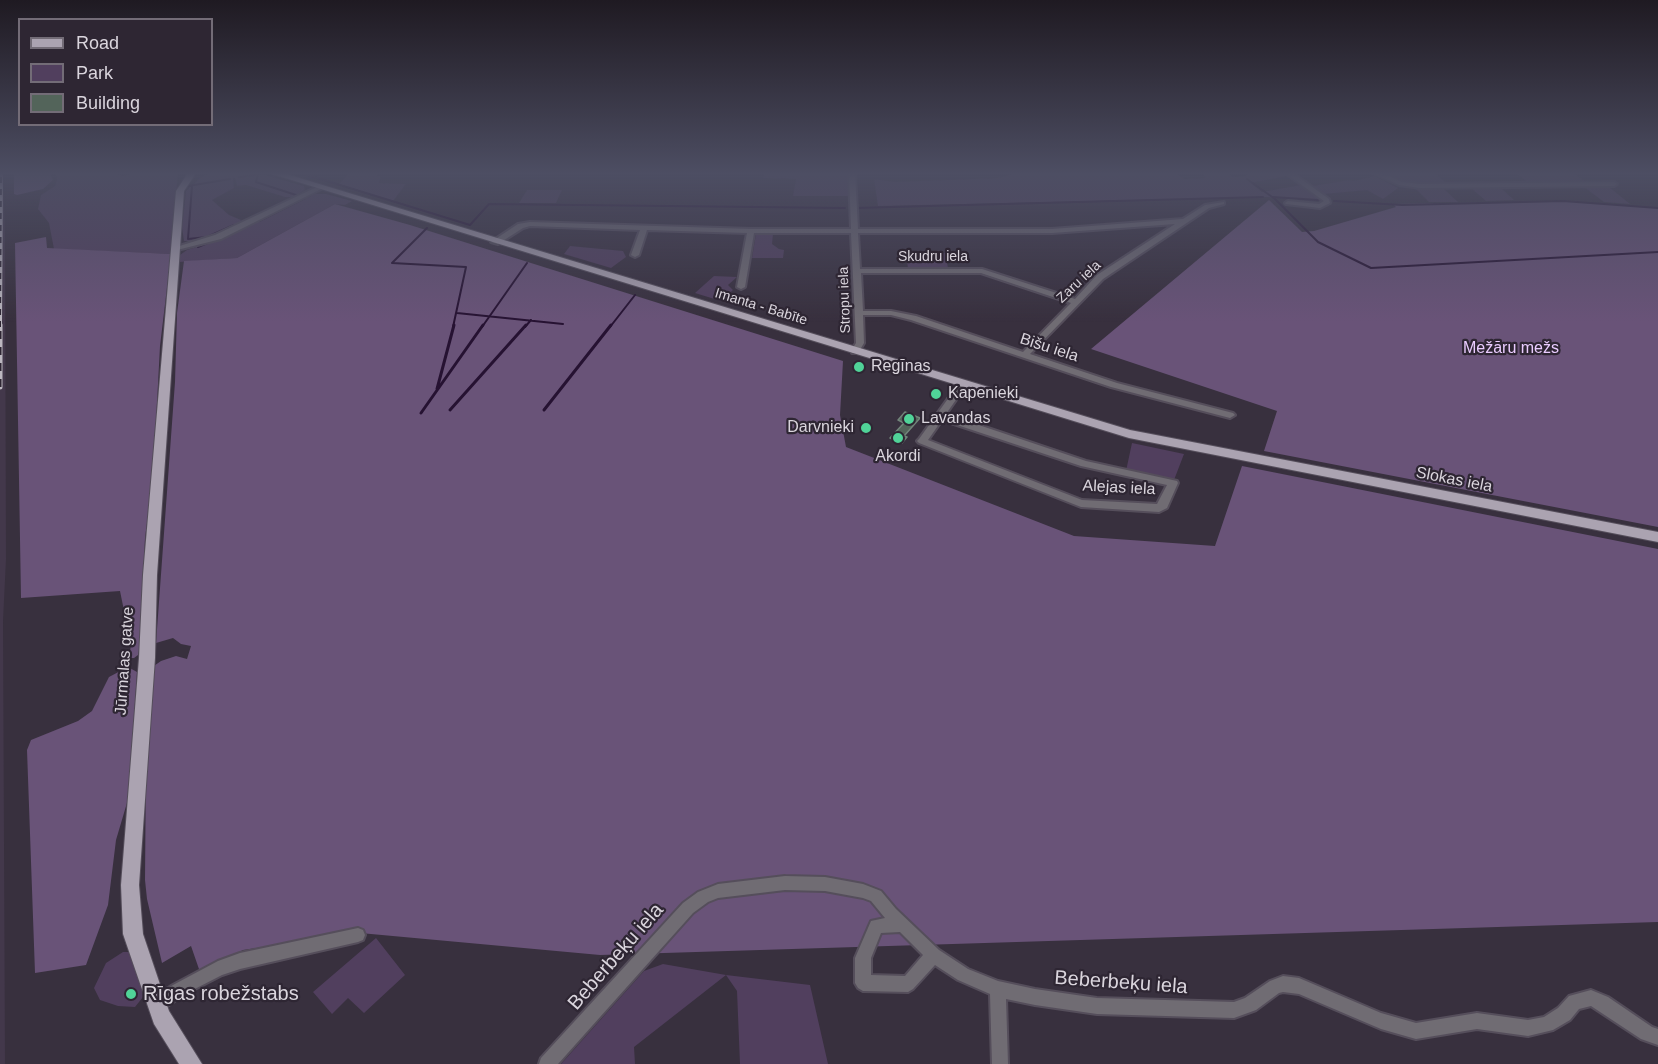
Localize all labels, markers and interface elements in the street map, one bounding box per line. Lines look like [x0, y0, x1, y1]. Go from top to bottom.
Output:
legend [18, 18, 213, 126]
text: Road [76, 33, 119, 53]
text: Park [76, 63, 113, 83]
text: Building [76, 93, 140, 113]
street label: Skudru iela [898, 249, 968, 265]
street label: Zaru iela [1053, 257, 1105, 307]
street label: Stropu iela [835, 266, 855, 334]
street label: Imanta - Babīte [713, 285, 809, 329]
street label: Bišu iela [1017, 330, 1081, 366]
park label: Mežāru mežs [1463, 339, 1559, 359]
place label: Regīnas [871, 357, 931, 377]
marker: Regīnas [852, 360, 866, 374]
place label: Kapenieki [948, 384, 1018, 404]
marker: Kapenieki [929, 387, 943, 401]
place label: Lavandas [921, 409, 990, 429]
marker: Lavandas [902, 412, 916, 426]
place label: Darvnieki [787, 418, 854, 438]
marker: Darvnieki [859, 421, 873, 435]
marker: Akordi [891, 431, 905, 445]
place label: Akordi [875, 447, 921, 467]
street label: Slokas iela [1414, 463, 1494, 497]
street label: Alejas iela [1082, 477, 1156, 499]
street label: Jūrmalas gatve [112, 606, 138, 716]
street label: Beberbeķu iela [563, 899, 669, 1015]
street label: Beberbeķu iela [1054, 966, 1188, 1000]
place label: Rīgas robežstabs [143, 982, 299, 1006]
marker: Rīgas robežstabs [124, 987, 138, 1001]

